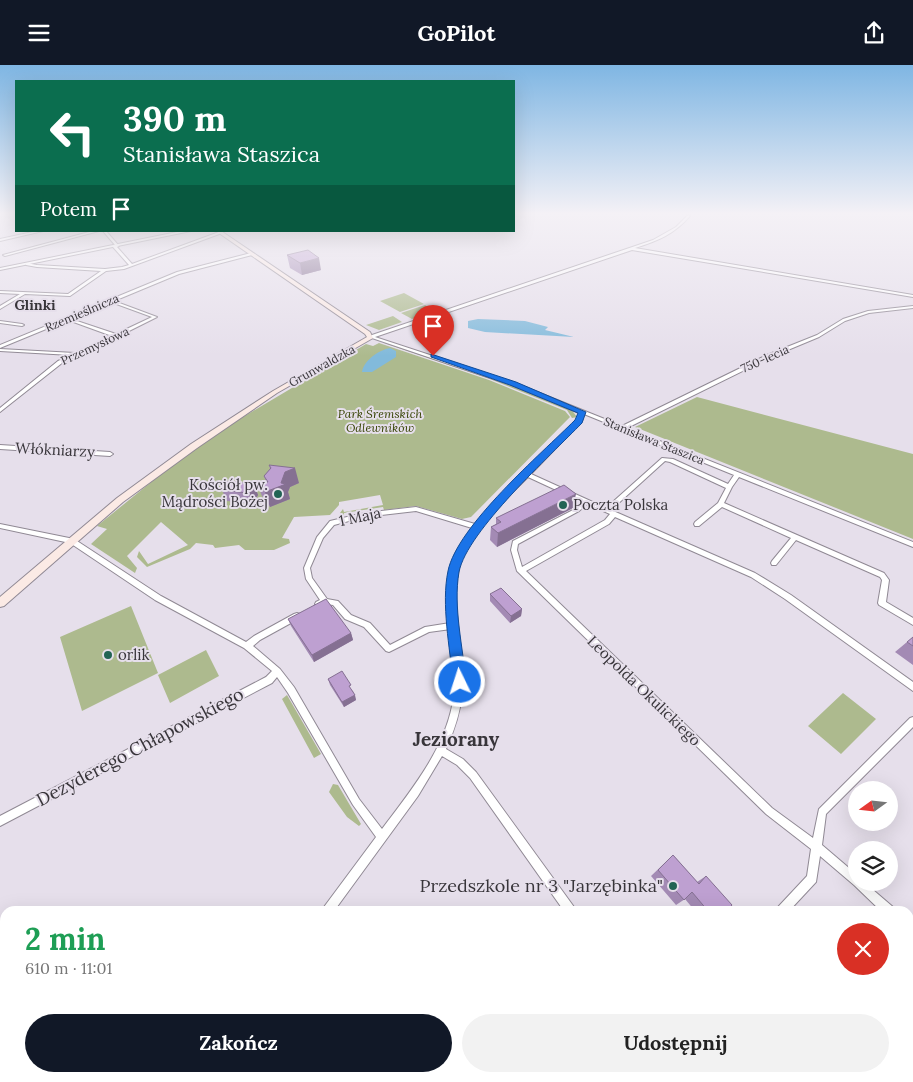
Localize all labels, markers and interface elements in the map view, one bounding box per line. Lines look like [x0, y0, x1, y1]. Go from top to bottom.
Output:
icon: menu [25, 19, 53, 47]
text: GoPilot [417, 19, 496, 47]
icon: share [860, 19, 888, 47]
text: 390 m [123, 96, 226, 141]
icon: left [40, 100, 105, 165]
text: Stanisława Staszica [123, 140, 320, 168]
icon: arrive [107, 195, 135, 223]
text: Potem [40, 197, 97, 221]
street label: Rzemieślnicza [43, 290, 121, 335]
district label: Glinki [14, 296, 56, 314]
pin [412, 305, 454, 356]
icon: arrive [419, 312, 447, 340]
street label: Przemysłowa [58, 323, 131, 368]
street label: Grunwaldzka [286, 341, 358, 390]
street label: 750-lecia [738, 341, 791, 376]
park label: Park Śremskich Odlewników [338, 406, 422, 435]
street label: Stanisława Staszica [602, 413, 707, 468]
street label: Włókniarzy [15, 438, 95, 461]
place label: Kościół pw. Mądrości Bożej [162, 475, 268, 511]
marker: Kościół pw. Mądrości Bożej [272, 488, 284, 500]
place label: Poczta Polska [573, 495, 669, 514]
marker: Poczta Polska [557, 499, 569, 511]
street label: 1 Maja [337, 503, 383, 530]
street label: Leopolda Okulickiego [584, 632, 705, 750]
place label: orlik [118, 645, 150, 664]
marker: orlik [102, 649, 114, 661]
position arrow [433, 655, 485, 707]
street label: Dezyderego Chłapowskiego [32, 682, 247, 811]
district label: Jeziorany [413, 727, 500, 751]
north arrow [848, 781, 898, 831]
map controls [848, 781, 898, 891]
button: layers [848, 841, 898, 891]
place label: Przedszkole nr 3 "Jarzębinka" [420, 874, 663, 897]
marker: Przedszkole nr 3 "Jarzębinka" [667, 880, 679, 892]
text: 2 min [25, 920, 105, 958]
button: close [837, 923, 889, 975]
text: 610 m · 11:01 [25, 958, 112, 978]
button: Zakończ [25, 1014, 452, 1072]
button: Udostępnij [462, 1014, 889, 1072]

